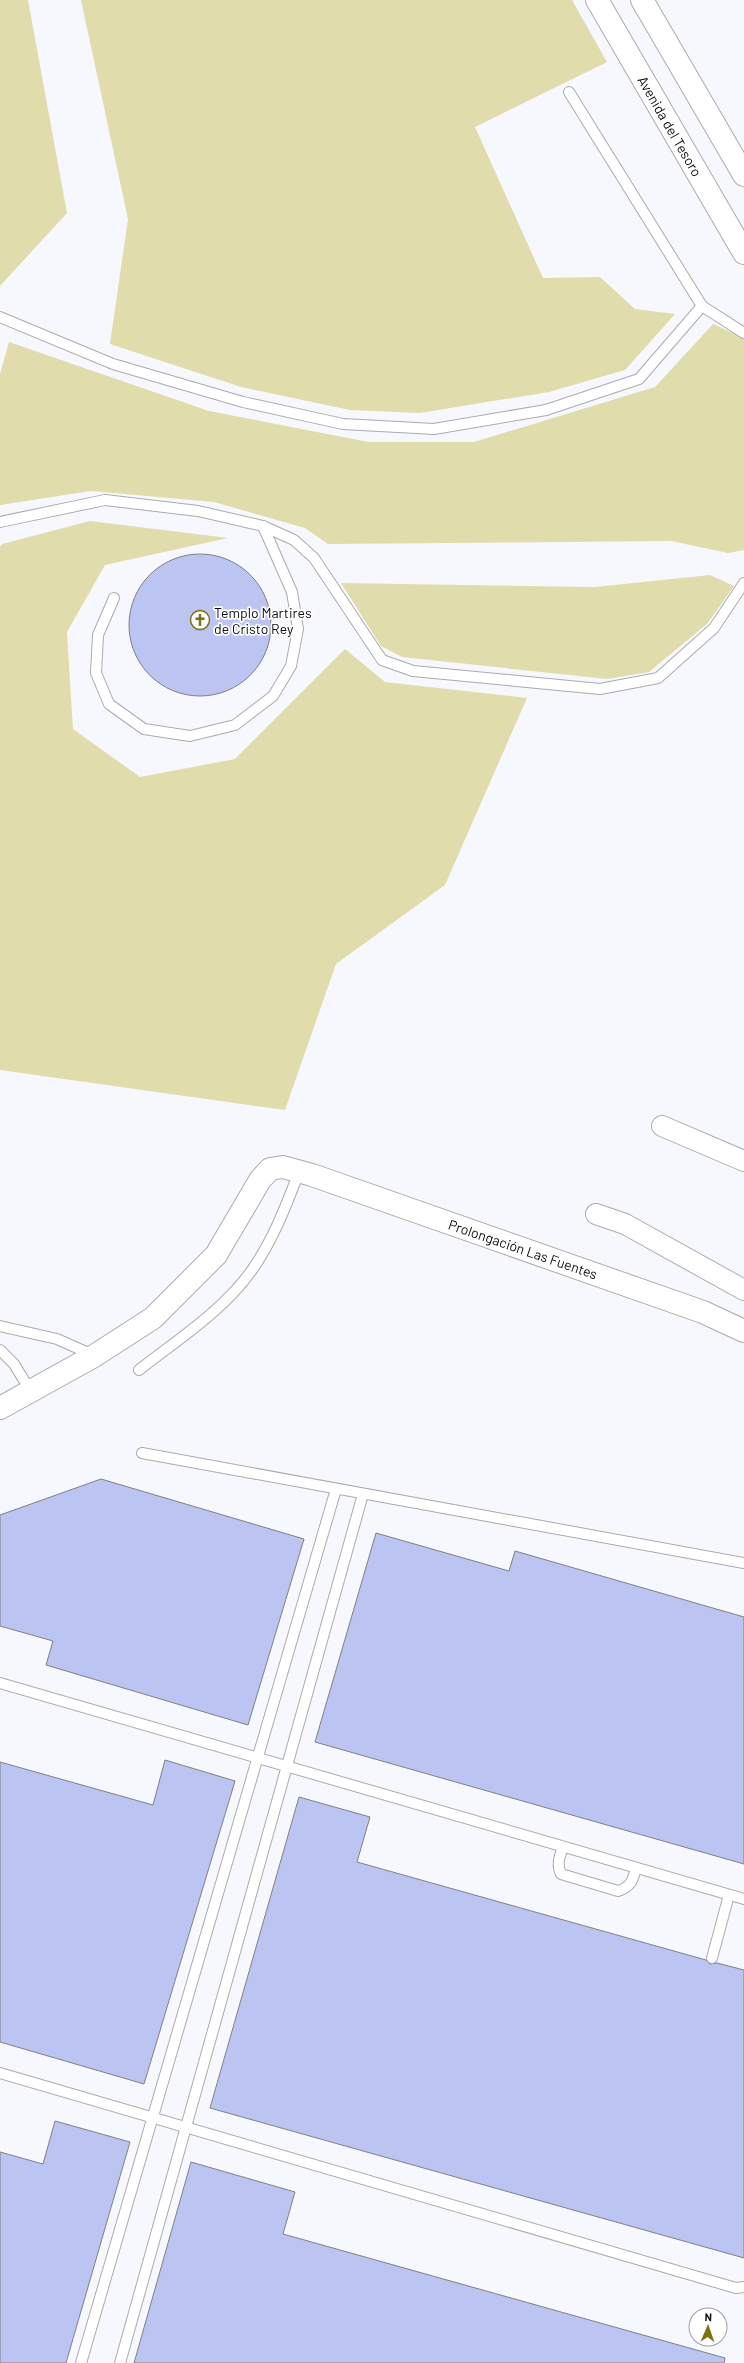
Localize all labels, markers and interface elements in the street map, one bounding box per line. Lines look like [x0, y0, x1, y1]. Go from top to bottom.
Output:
street label: Avenida del Tesoro [634, 73, 706, 179]
place label: Templo Martires de Cristo Rey [214, 604, 312, 637]
church icon: Templo Martires de Cristo Rey [189, 609, 211, 631]
street label: Prolongación Las Fuentes [446, 1215, 600, 1283]
north arrow [688, 2307, 728, 2347]
text: N [704, 2310, 712, 2323]

